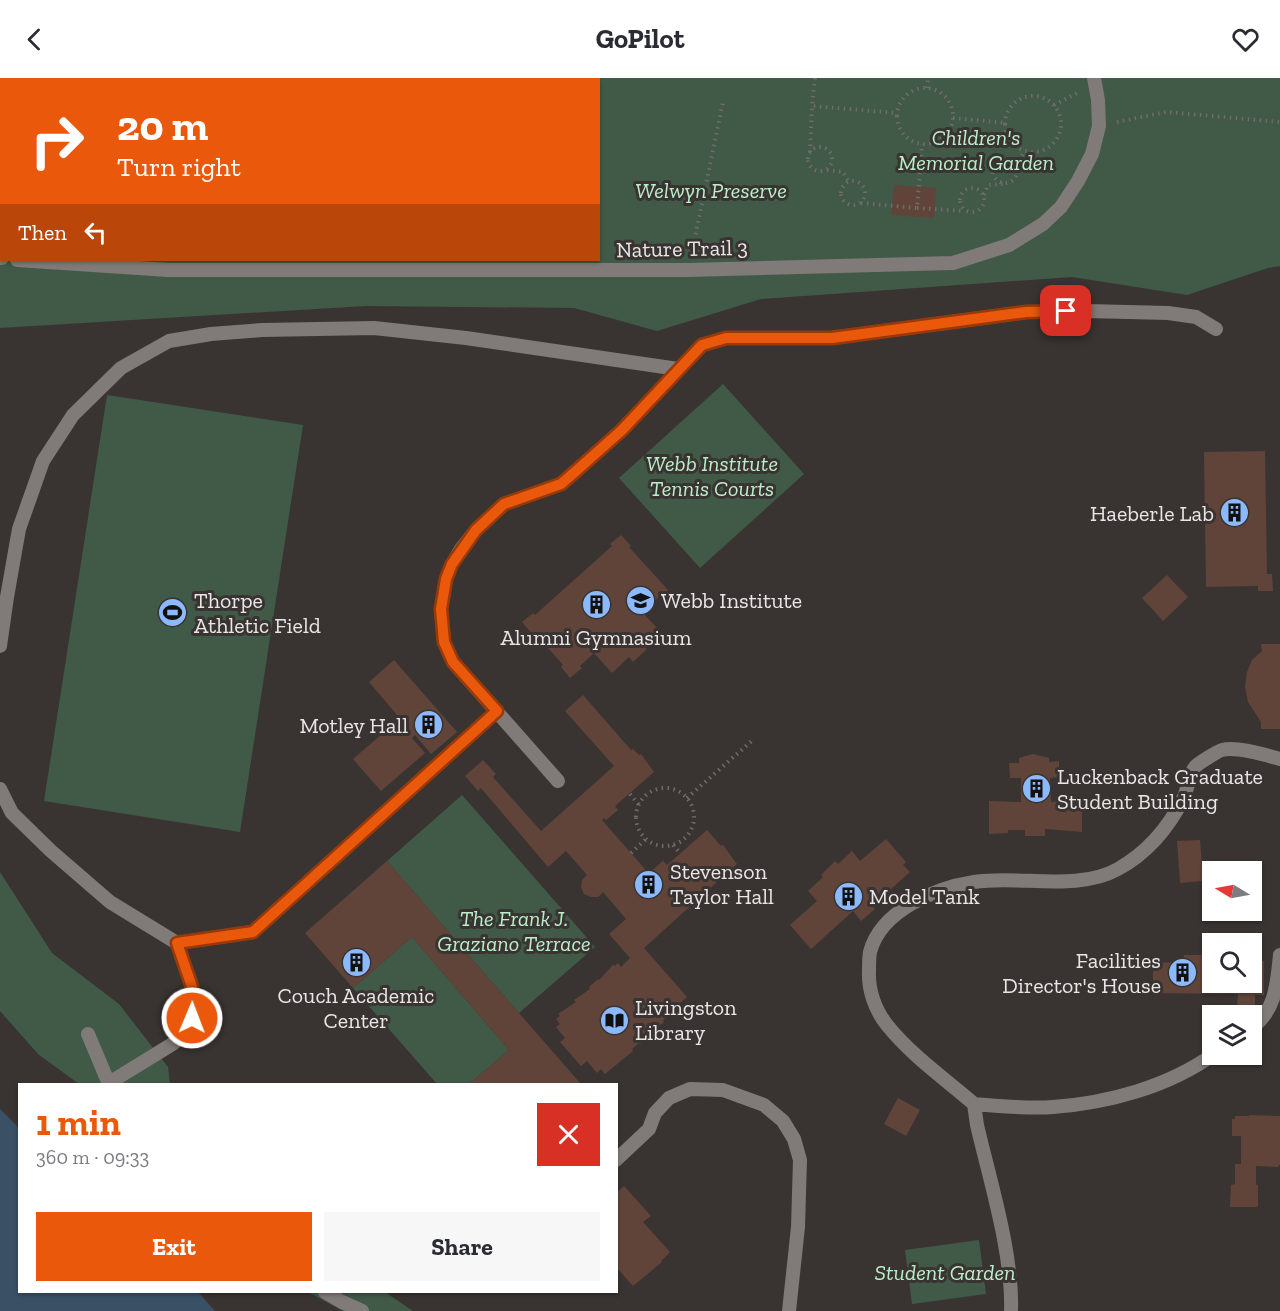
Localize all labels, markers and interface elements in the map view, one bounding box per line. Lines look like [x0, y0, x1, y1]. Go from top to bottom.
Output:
icon: back [18, 23, 51, 56]
text: GoPilot [596, 23, 684, 55]
icon: heart [1229, 23, 1262, 56]
text: 20 m [117, 100, 208, 151]
icon: right [18, 102, 96, 180]
park label: Children's Memorial Garden [898, 124, 1054, 176]
text: Turn right [117, 151, 241, 183]
park label: Welwyn Preserve [635, 177, 787, 204]
icon: left [79, 216, 112, 249]
text: Then [18, 219, 67, 246]
street label: Nature Trail 3 [616, 234, 748, 263]
pin [1040, 285, 1091, 336]
icon: arrive [1049, 294, 1082, 327]
park label: Webb Institute Tennis Courts [646, 450, 778, 502]
building icon: Haeberle Lab [1219, 497, 1251, 529]
place label: Haeberle Lab [1090, 500, 1214, 527]
school or university icon: Webb Institute [624, 584, 656, 616]
place label: Thorpe Athletic Field [194, 587, 321, 639]
place label: Webb Institute [661, 587, 802, 614]
building icon: Alumni Gymnasium [580, 589, 612, 621]
sports icon: Thorpe Athletic Field [157, 597, 189, 629]
place label: Alumni Gymnasium [501, 624, 692, 651]
building icon: Motley Hall [413, 709, 445, 741]
place label: Motley Hall [299, 712, 408, 739]
place label: Luckenback Graduate Student Building [1057, 763, 1263, 815]
building icon: Luckenback Graduate Student Building [1020, 773, 1052, 805]
place label: Stevenson Taylor Hall [670, 858, 774, 910]
north arrow [1202, 861, 1262, 921]
map controls [1202, 861, 1262, 1065]
building icon: Stevenson Taylor Hall [633, 868, 665, 900]
building icon: Model Tank [832, 880, 864, 912]
place label: Model Tank [869, 883, 980, 910]
park label: The Frank J. Graziano Terrace [437, 905, 591, 957]
button: search [1202, 933, 1262, 993]
building icon: Couch Academic Center [340, 947, 372, 979]
place label: Facilities Director's House [1002, 947, 1161, 999]
building icon: Facilities Director's House [1166, 957, 1198, 989]
place label: Couch Academic Center [278, 982, 434, 1034]
position arrow [160, 986, 224, 1050]
place label: Livingston Library [635, 994, 737, 1046]
library icon: Livingston Library [598, 1004, 630, 1036]
button: layers [1202, 1005, 1262, 1065]
text: 1 min [36, 1101, 121, 1144]
button: close [537, 1103, 600, 1166]
text: 360 m · 09:33 [36, 1145, 149, 1169]
button: Exit [36, 1212, 312, 1281]
button: Share [324, 1212, 600, 1281]
park label: Student Garden [874, 1259, 1016, 1286]

